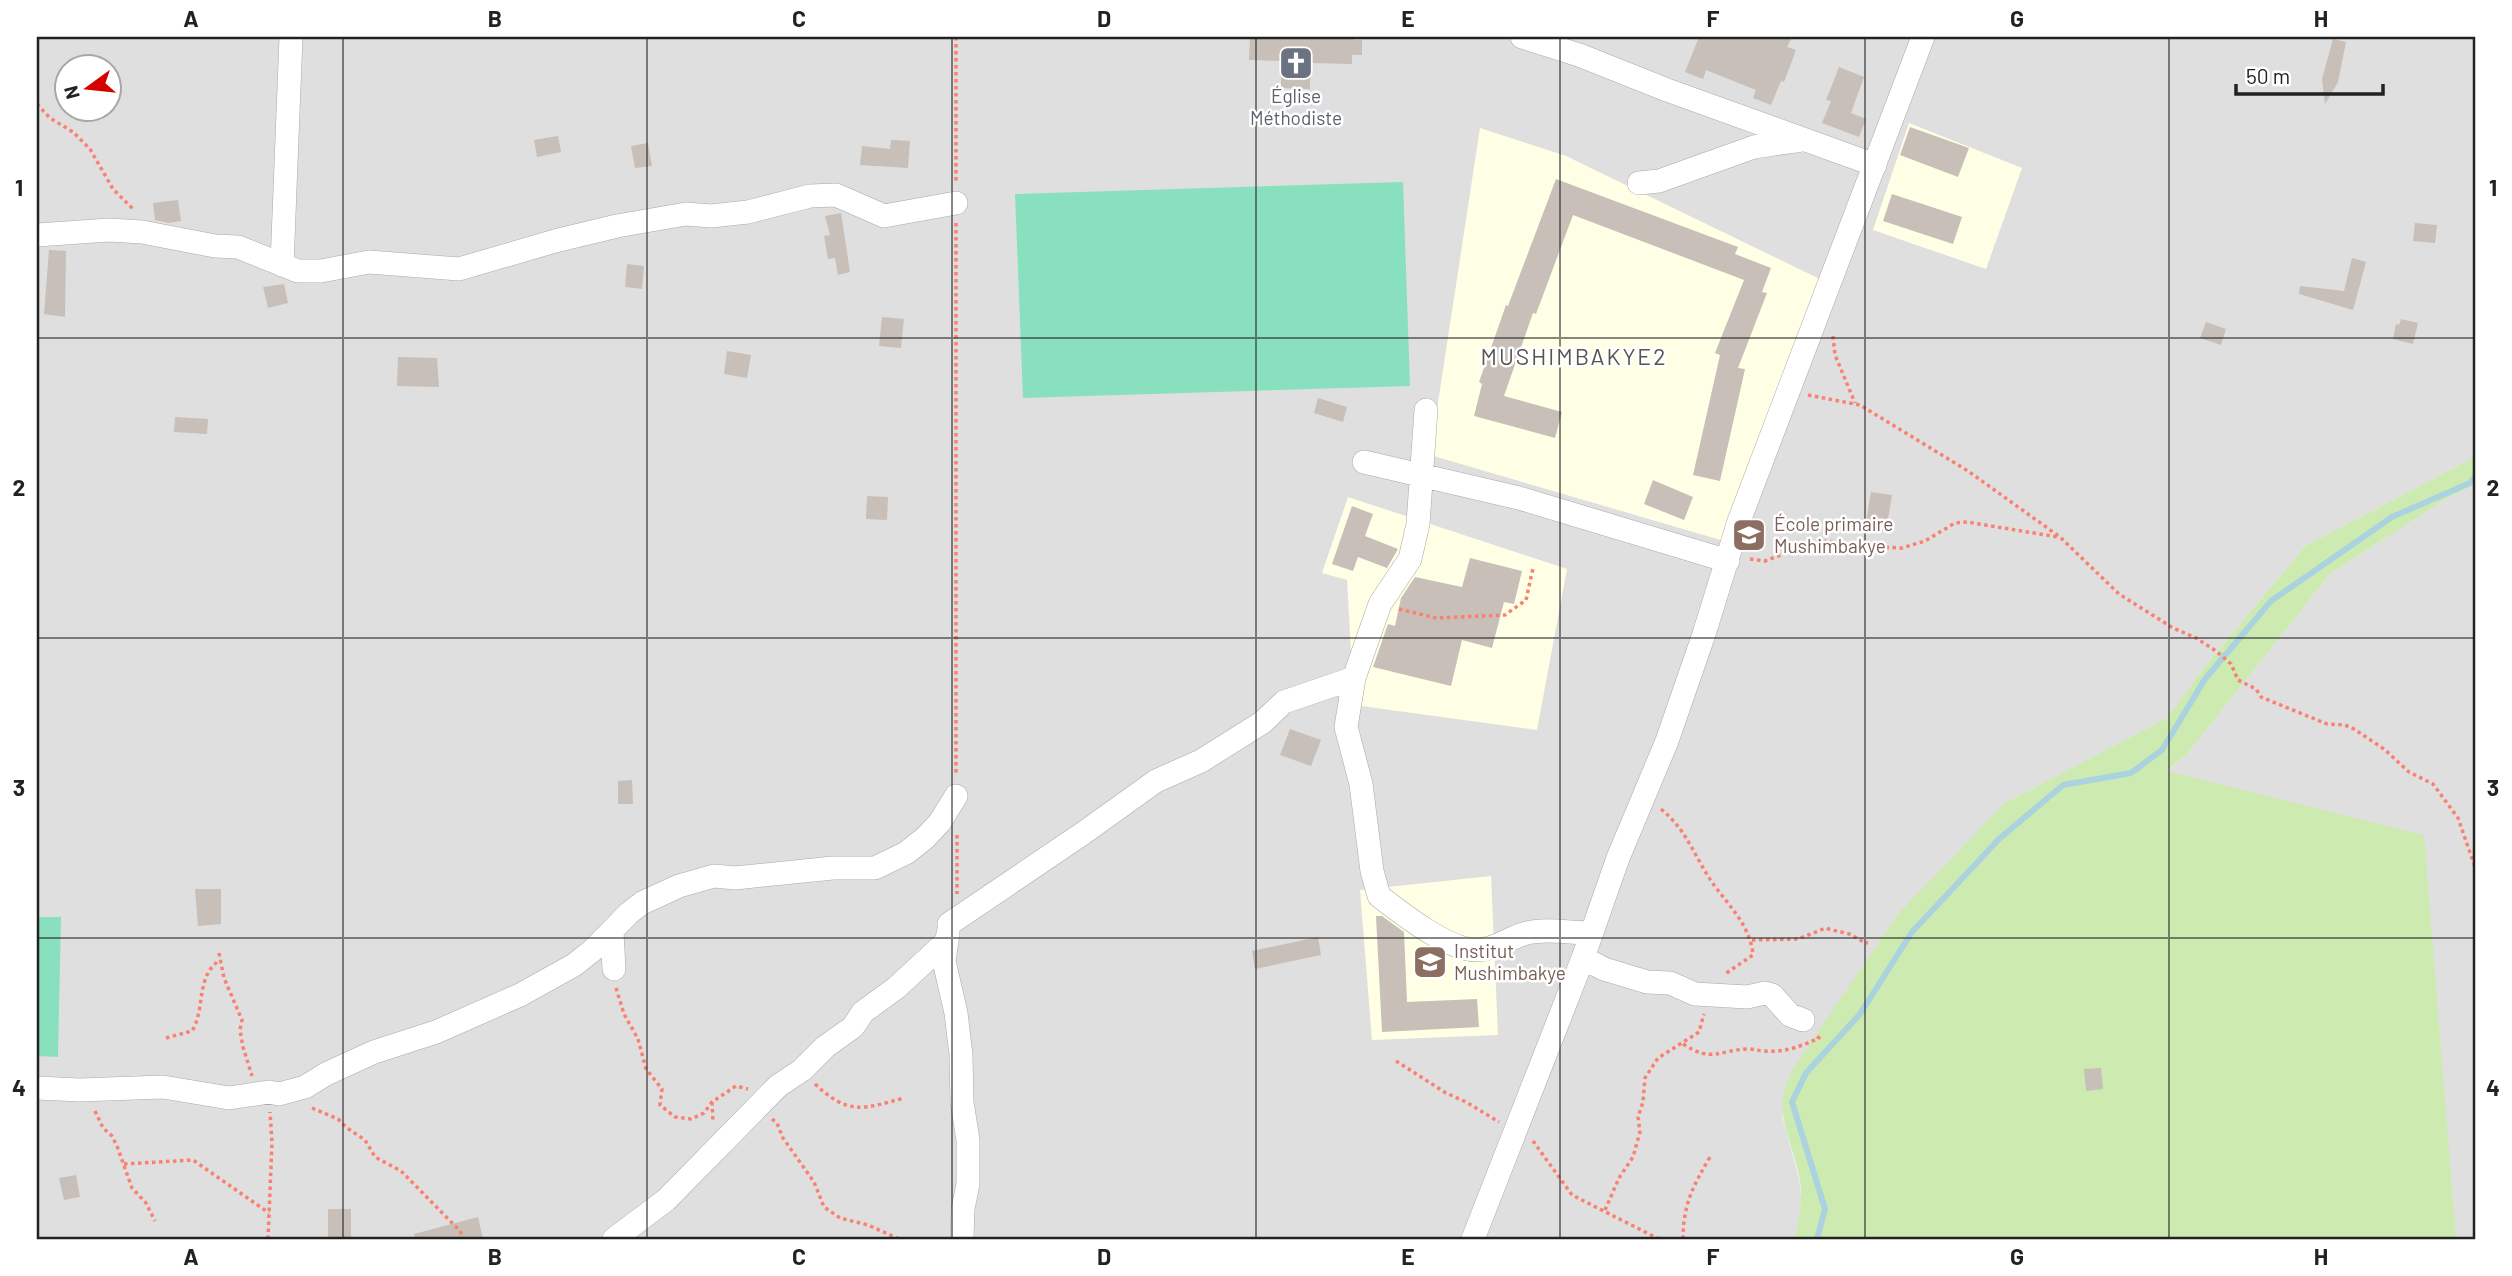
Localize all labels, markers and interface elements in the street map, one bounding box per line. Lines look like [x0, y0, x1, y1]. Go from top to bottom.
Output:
text: A [183, 4, 199, 32]
text: B [488, 4, 502, 32]
text: C [792, 4, 806, 32]
text: D [1097, 4, 1111, 32]
text: E [1401, 4, 1415, 32]
text: F [1707, 4, 1720, 32]
text: G [2010, 4, 2024, 32]
text: H [2314, 4, 2328, 32]
church icon: Église Méthodiste [1277, 44, 1315, 82]
north arrow [52, 52, 122, 122]
scale bar [2236, 52, 2382, 96]
text: 50 m [2246, 63, 2290, 88]
text: N [58, 83, 84, 102]
place label: Église Méthodiste [1250, 84, 1342, 129]
text: 1 [15, 173, 23, 201]
text: 1 [2489, 173, 2497, 201]
district label: MUSHIMBAKYE2 [1480, 342, 1668, 370]
text: 2 [13, 473, 25, 501]
text: 2 [2487, 473, 2499, 501]
place label: École primaire Mushimbakye [1774, 512, 1893, 557]
school or university icon: École primaire Mushimbakye [1730, 516, 1768, 554]
text: 3 [13, 773, 25, 801]
text: 3 [2487, 773, 2499, 801]
place label: Institut Mushimbakye [1454, 939, 1566, 984]
school or university icon: Institut Mushimbakye [1411, 943, 1449, 981]
text: 4 [12, 1073, 26, 1101]
text: 4 [2486, 1073, 2500, 1101]
text: A [183, 1242, 199, 1270]
text: B [488, 1242, 502, 1270]
text: C [792, 1242, 806, 1270]
text: D [1097, 1242, 1111, 1270]
text: E [1401, 1242, 1415, 1270]
text: F [1707, 1242, 1720, 1270]
text: G [2010, 1242, 2024, 1270]
text: H [2314, 1242, 2328, 1270]

